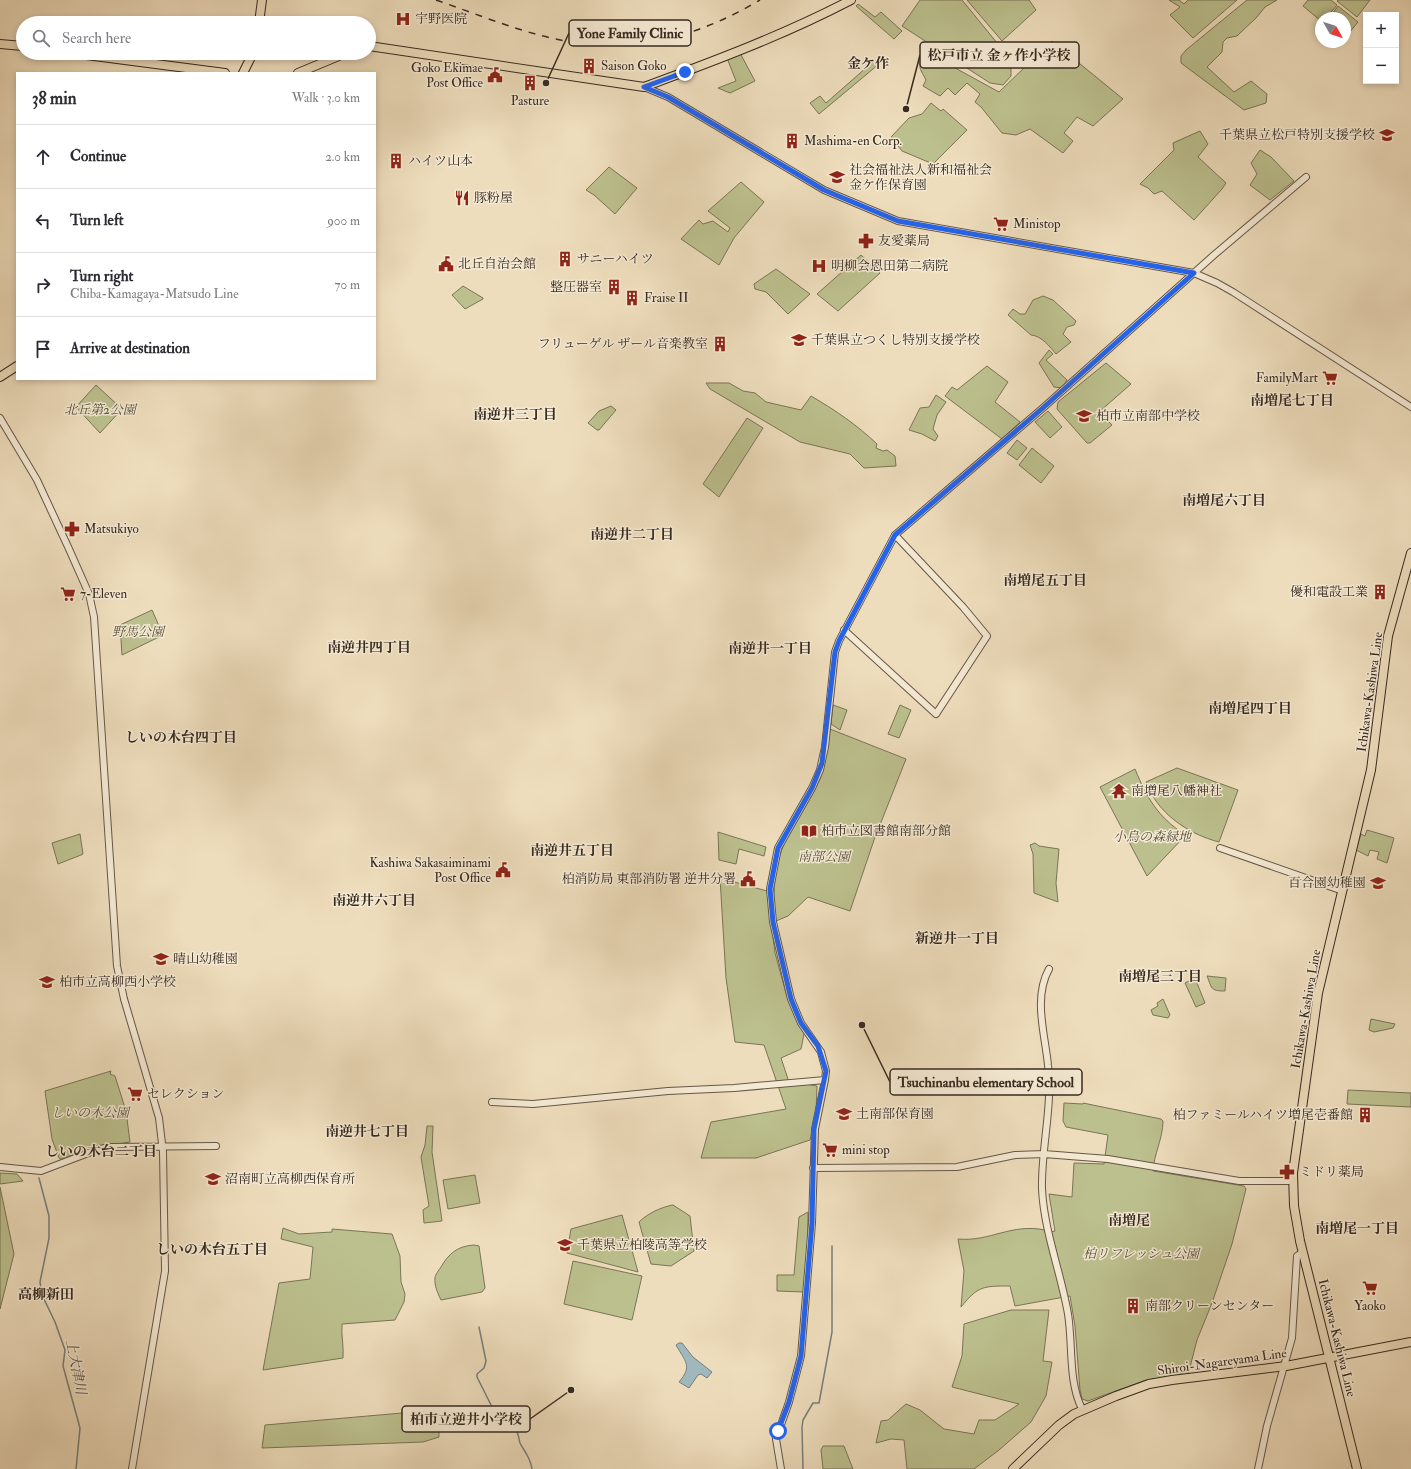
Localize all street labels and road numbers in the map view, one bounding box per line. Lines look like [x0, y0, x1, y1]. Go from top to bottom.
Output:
street label: Ichikawa-Kashiwa Line [1354, 630, 1386, 753]
street label: Ichikawa-Kashiwa Line [1288, 948, 1324, 1070]
street label: Ichikawa-Kashiwa Line [1315, 1277, 1360, 1399]
street label: Shiroi-Nagareyama Line [1156, 1345, 1288, 1380]

